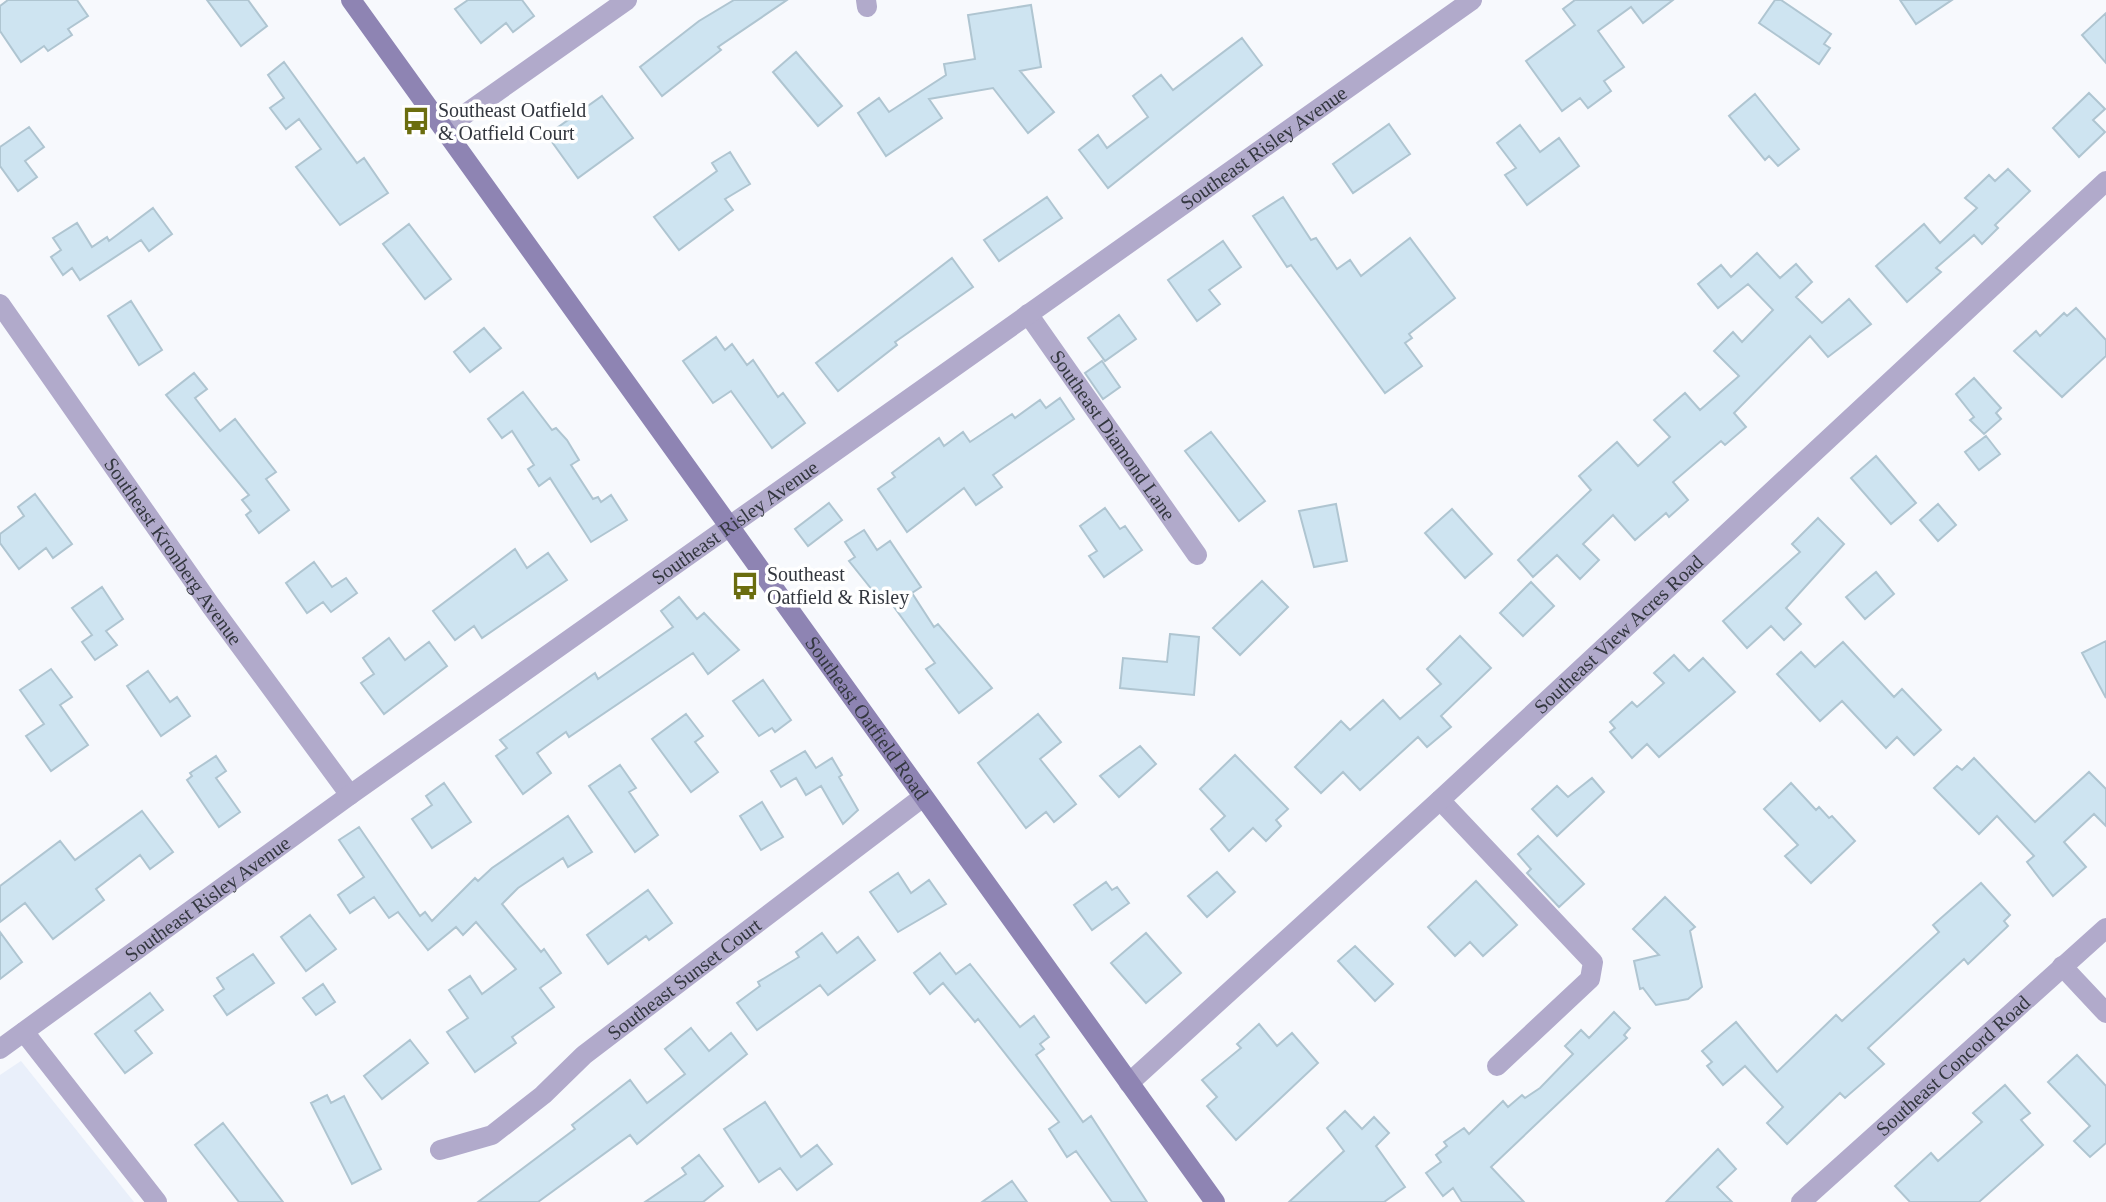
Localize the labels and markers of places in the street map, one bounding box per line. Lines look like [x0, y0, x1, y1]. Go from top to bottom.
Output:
place label: Southeast Oatfield & Oatfield Court [438, 99, 586, 144]
bus stop icon: Southeast Oatfield & Oatfield Court [401, 106, 431, 136]
place label: Southeast Oatfield & Risley [767, 563, 909, 609]
bus stop icon: Southeast Oatfield & Risley [730, 571, 760, 601]

